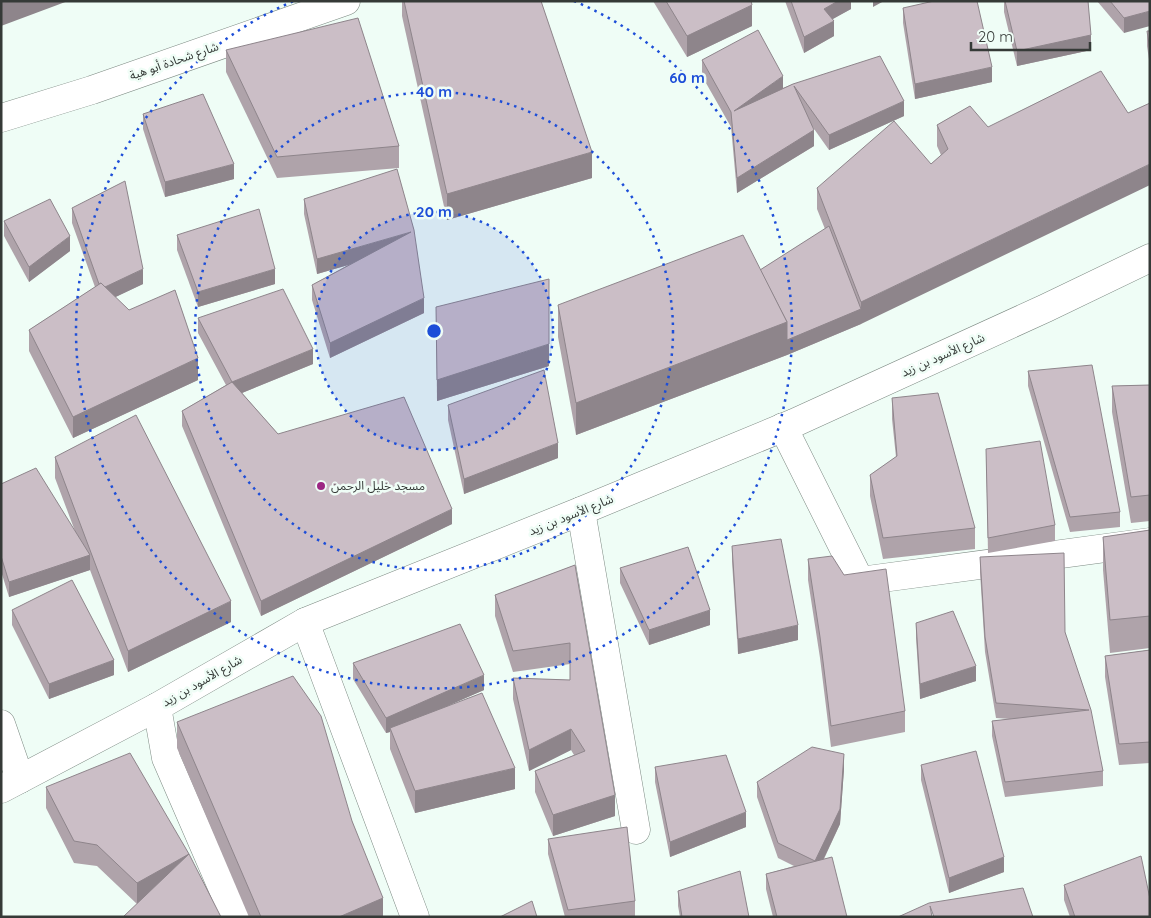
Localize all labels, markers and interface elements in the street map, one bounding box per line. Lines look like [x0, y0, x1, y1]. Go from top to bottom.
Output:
scale bar [971, 20, 1090, 52]
text: 20 m [978, 27, 1013, 46]
street label: شارع شحادة أبو هية [127, 38, 221, 85]
text: 60 m [669, 68, 705, 87]
text: 40 m [416, 82, 452, 101]
text: 20 m [416, 202, 452, 221]
centre of rings [425, 322, 443, 340]
street label: شارع الأسود بن زيد [899, 329, 988, 381]
place label: مسجد خليل الرحمن [331, 478, 425, 493]
marker: مسجد خليل الرحمن [315, 480, 327, 492]
street label: شارع الأسود بن زيد [526, 491, 616, 540]
street label: شارع الأسود بن زيد [159, 652, 245, 711]

